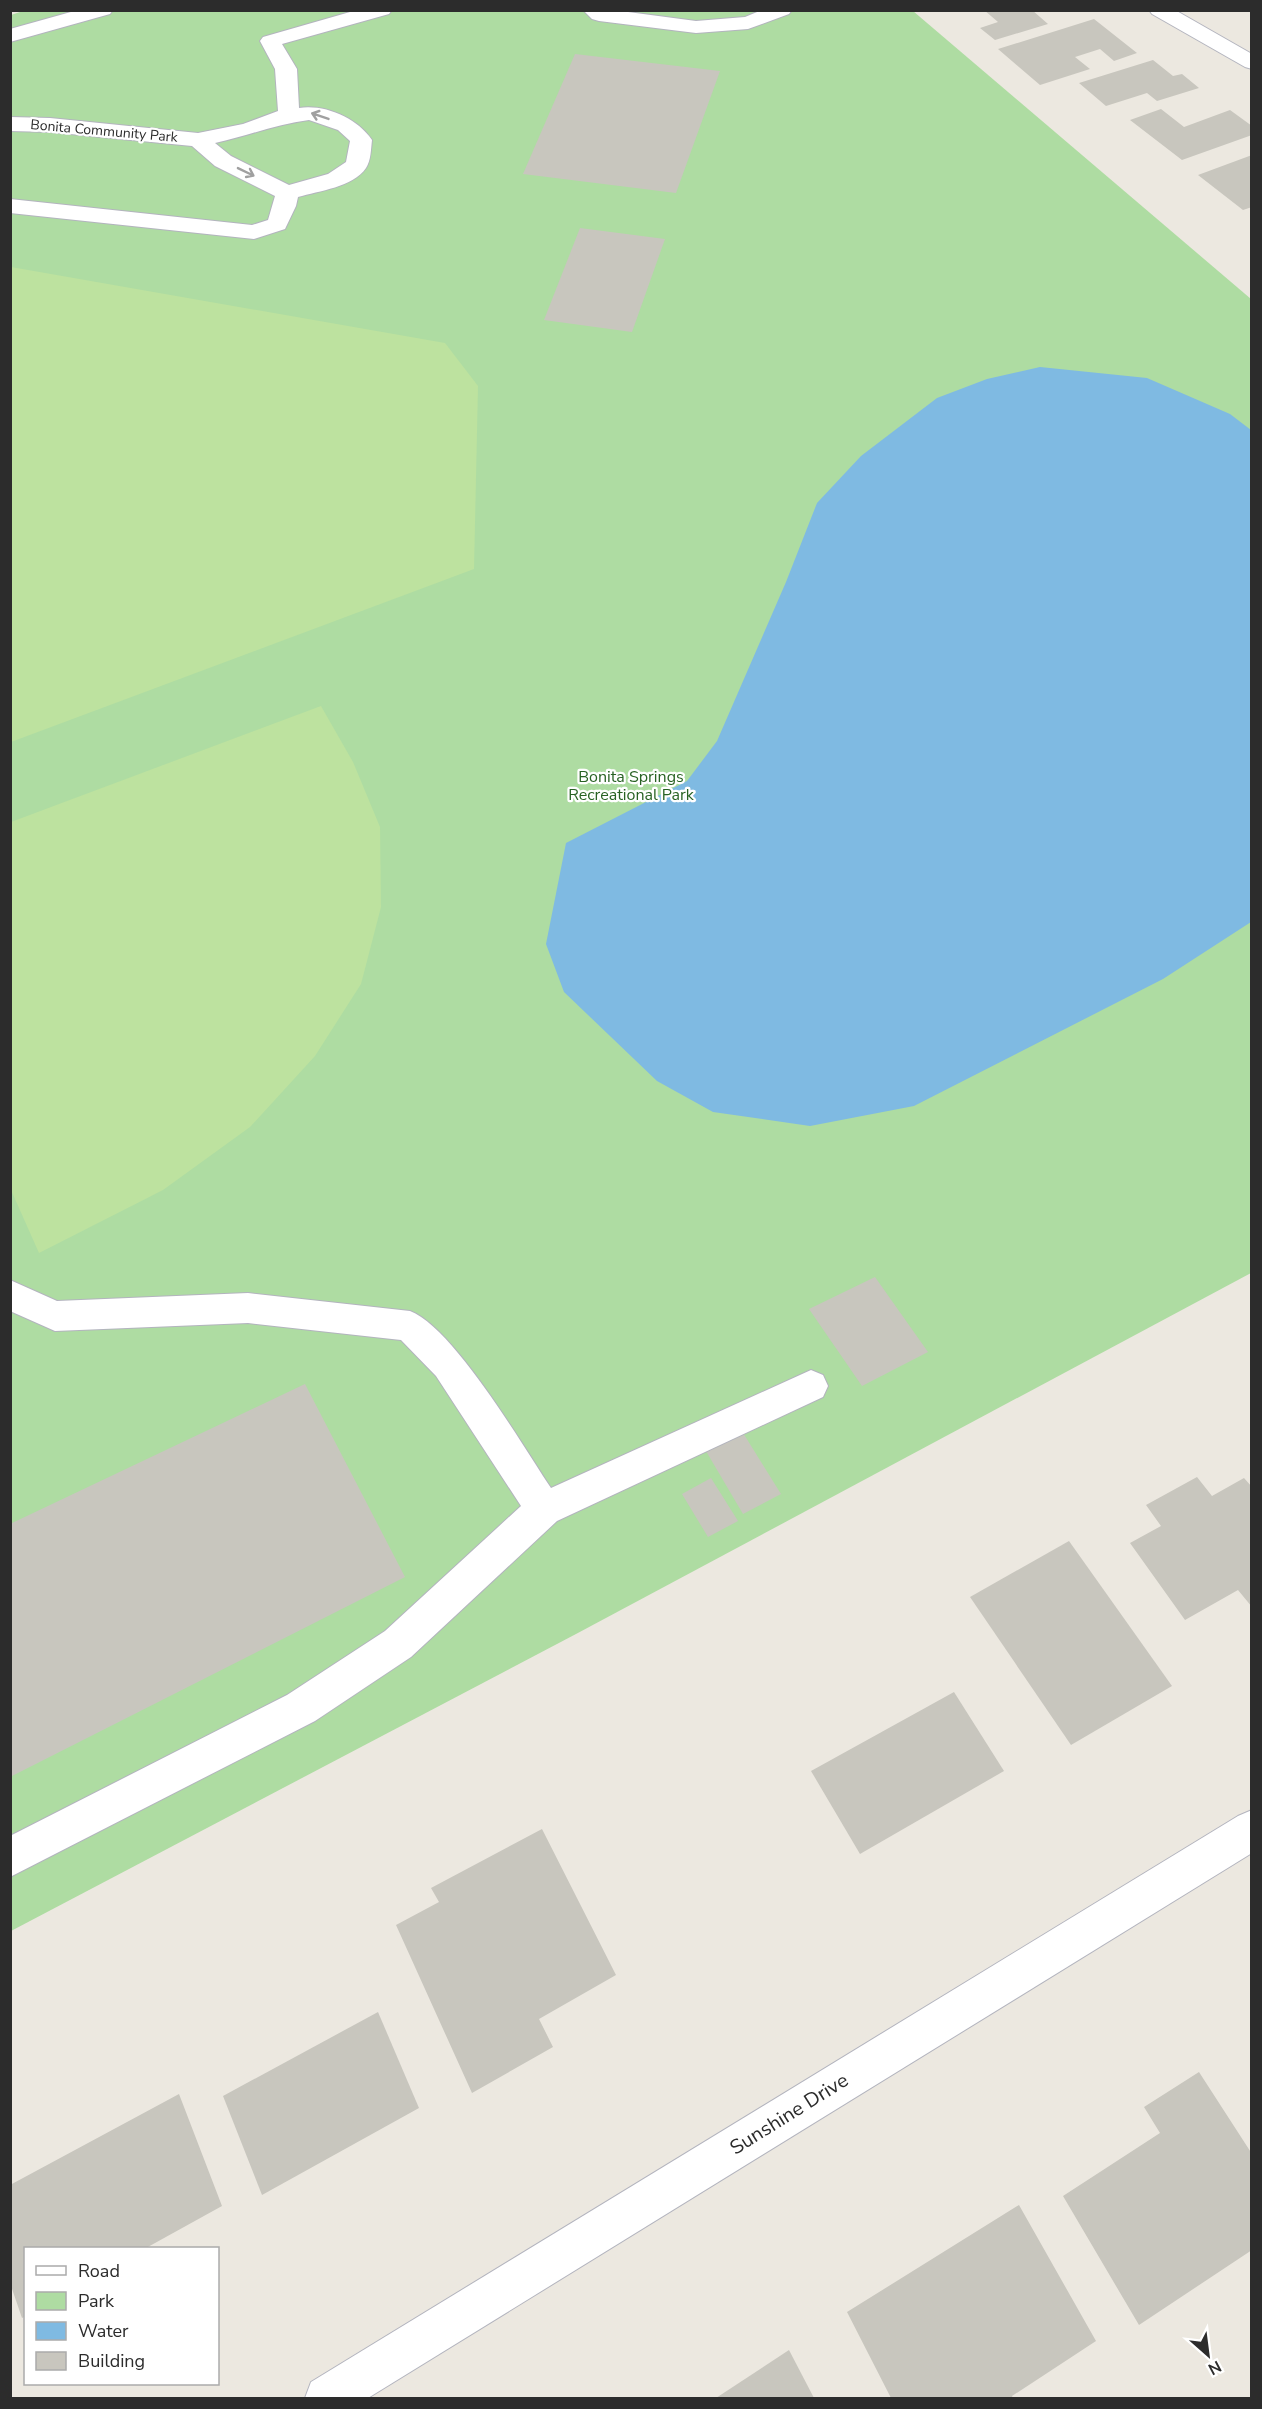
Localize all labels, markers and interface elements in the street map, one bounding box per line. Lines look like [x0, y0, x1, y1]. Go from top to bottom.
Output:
one-way arrow [311, 110, 330, 121]
street label: Bonita Community Park [30, 115, 179, 147]
one-way arrow [236, 167, 254, 179]
park label: Bonita Springs Recreational Park [568, 766, 695, 806]
street label: Sunshine Drive [725, 2067, 853, 2161]
legend [24, 2247, 219, 2385]
text: Road [78, 2259, 120, 2283]
text: Park [78, 2289, 115, 2313]
text: Water [78, 2319, 129, 2343]
north arrow [1178, 2325, 1238, 2385]
text: Building [78, 2349, 145, 2373]
text: N [1204, 2355, 1225, 2380]

